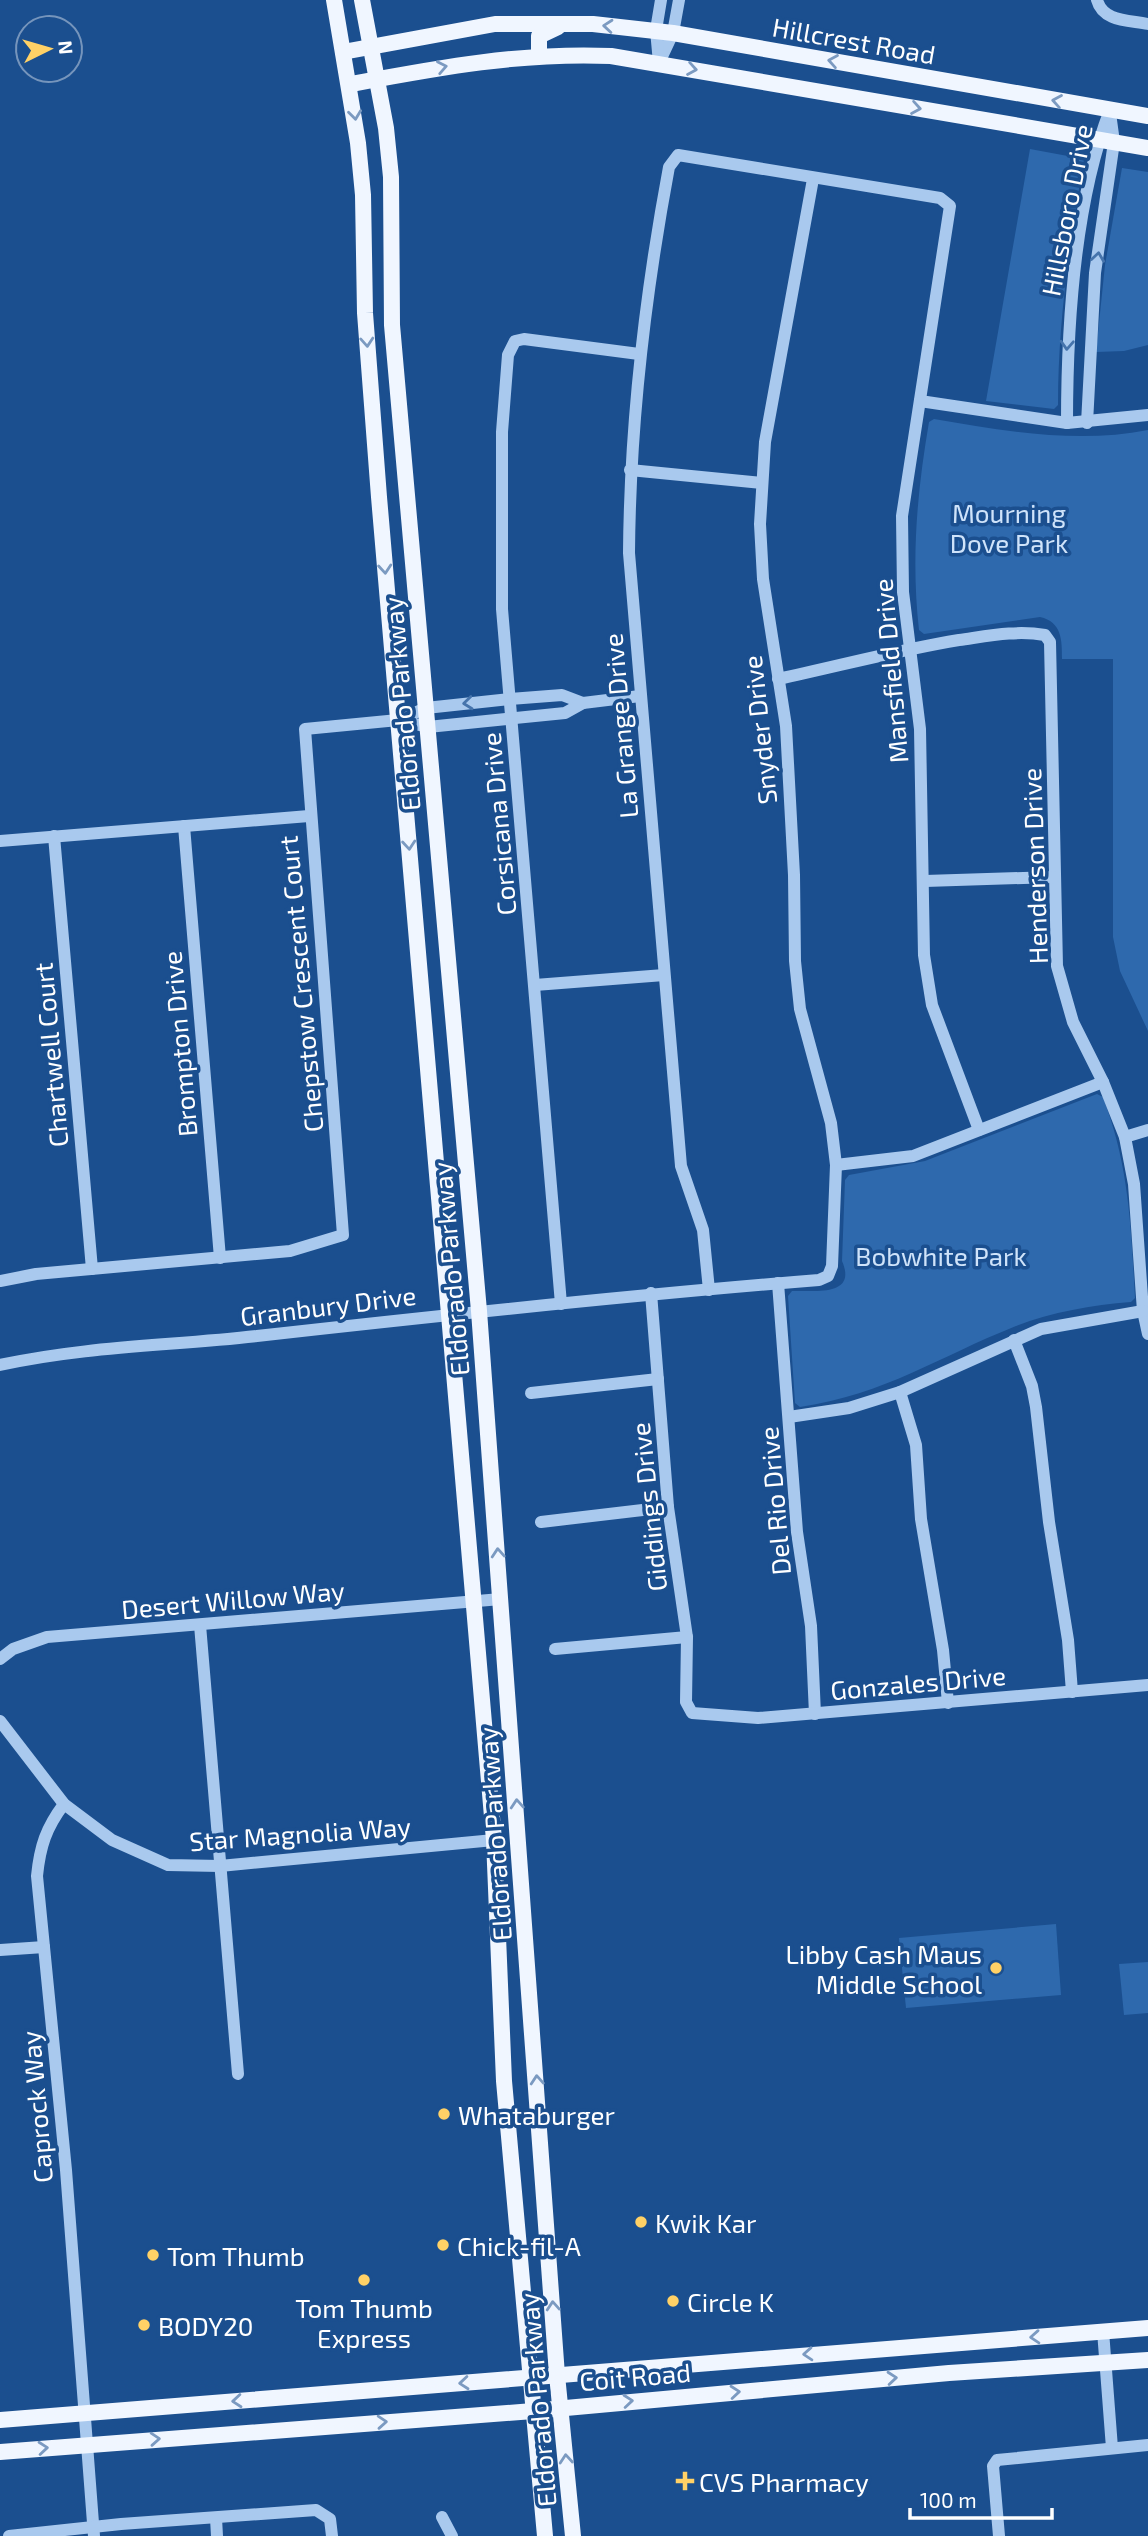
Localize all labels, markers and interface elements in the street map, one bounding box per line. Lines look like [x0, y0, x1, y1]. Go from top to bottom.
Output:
street label: Hillcrest Road [770, 10, 938, 70]
north arrow [14, 14, 84, 84]
one-way arrow [602, 18, 614, 33]
text: N [54, 40, 78, 55]
one-way arrow [827, 54, 838, 69]
one-way arrow [436, 60, 448, 75]
one-way arrow [686, 61, 698, 76]
one-way arrow [1051, 94, 1063, 109]
one-way arrow [910, 100, 922, 115]
one-way arrow [347, 110, 362, 121]
street label: Hillsboro Drive [1034, 121, 1098, 299]
one-way arrow [1090, 251, 1105, 263]
one-way arrow [359, 337, 374, 348]
one-way arrow [1060, 340, 1075, 351]
park label: Mourning Dove Park [950, 497, 1068, 558]
one-way arrow [377, 564, 392, 575]
street label: Mansfield Drive [866, 577, 914, 765]
street label: Eldorado Parkway [376, 595, 426, 812]
street label: La Grange Drive [596, 632, 644, 820]
street label: Snyder Drive [736, 654, 782, 806]
one-way arrow [462, 696, 474, 711]
street label: Corsicana Drive [475, 731, 521, 917]
street label: Henderson Drive [1015, 767, 1053, 965]
street label: Chepstow Crescent Court [272, 834, 328, 1134]
one-way arrow [401, 839, 416, 850]
street label: Brompton Drive [155, 950, 203, 1138]
street label: Chartwell Court [26, 961, 74, 1149]
street label: Eldorado Parkway [425, 1160, 475, 1377]
park label: Bobwhite Park [855, 1240, 1027, 1271]
street label: Granbury Drive [238, 1279, 418, 1331]
street label: Giddings Drive [624, 1421, 672, 1593]
street label: Del Rio Drive [752, 1425, 796, 1577]
one-way arrow [490, 1547, 505, 1558]
street label: Desert Willow Way [120, 1574, 346, 1624]
street label: Gonzales Drive [829, 1659, 1007, 1705]
street label: Eldorado Parkway [471, 1726, 517, 1942]
one-way arrow [510, 1798, 525, 1809]
street label: Star Magnolia Way [188, 1810, 412, 1856]
place label: Libby Cash Maus Middle School [785, 1938, 982, 1999]
marker: Libby Cash Maus Middle School [988, 1960, 1004, 1976]
street label: Caprock Way [14, 2029, 58, 2184]
one-way arrow [529, 2074, 544, 2085]
place label: Whataburger [458, 2099, 615, 2130]
marker: Whataburger [436, 2106, 452, 2122]
place label: Kwik Kar [655, 2207, 756, 2238]
marker: Kwik Kar [633, 2214, 649, 2230]
place label: Chick-fil-A [457, 2230, 581, 2261]
marker: Chick-fil-A [435, 2237, 451, 2253]
place label: Tom Thumb [167, 2240, 305, 2271]
marker: Tom Thumb [145, 2247, 161, 2263]
marker: Tom Thumb Express [356, 2272, 372, 2288]
place label: Circle K [687, 2286, 774, 2317]
street label: Eldorado Parkway [512, 2291, 562, 2508]
place label: Tom Thumb Express [295, 2292, 433, 2353]
marker: Circle K [665, 2293, 681, 2309]
one-way arrow [546, 2301, 561, 2312]
place label: BODY20 [158, 2310, 253, 2341]
marker: BODY20 [136, 2317, 152, 2333]
one-way arrow [1029, 2329, 1040, 2344]
one-way arrow [802, 2346, 813, 2361]
street label: Coit Road [578, 2356, 692, 2396]
one-way arrow [887, 2371, 898, 2386]
one-way arrow [458, 2375, 469, 2390]
one-way arrow [730, 2385, 741, 2400]
one-way arrow [232, 2393, 243, 2408]
one-way arrow [623, 2394, 634, 2409]
one-way arrow [377, 2415, 388, 2430]
one-way arrow [150, 2432, 161, 2447]
one-way arrow [38, 2441, 49, 2456]
one-way arrow [559, 2453, 574, 2464]
place label: CVS Pharmacy [699, 2466, 869, 2497]
marker: CVS Pharmacy [677, 2473, 693, 2489]
scale bar [910, 2476, 1052, 2520]
text: 100 m [920, 2487, 977, 2512]

